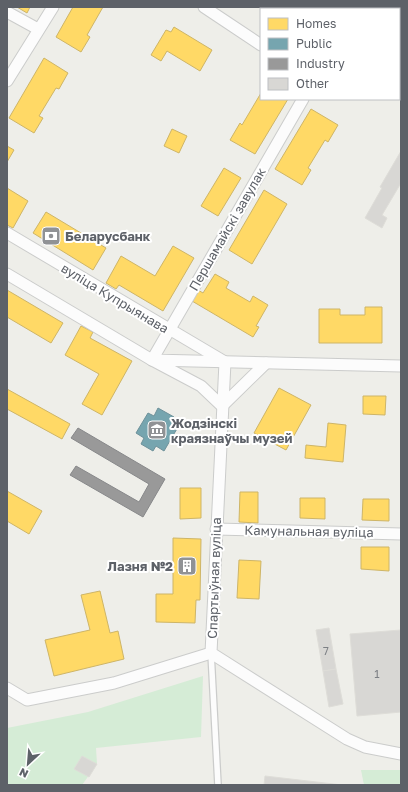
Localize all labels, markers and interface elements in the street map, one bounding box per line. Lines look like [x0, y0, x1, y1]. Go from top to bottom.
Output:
legend [260, 8, 400, 100]
text: Homes [296, 16, 336, 31]
text: Public [296, 36, 333, 51]
text: Industry [296, 56, 345, 71]
text: Other [296, 76, 329, 91]
street label: Першамайскі завулак [185, 164, 269, 294]
bank icon: Беларусбанк [40, 225, 62, 247]
place label: Беларусбанк [65, 228, 151, 244]
street label: вуліца Купрыянава [58, 260, 172, 336]
place label: Жодзінскі краязнаўчы музей [171, 415, 293, 446]
museum icon: Жодзінскі краязнаўчы музей [146, 419, 168, 441]
street label: Спартыўная вуліца [204, 517, 224, 639]
street label: Камунальная вуліца [244, 522, 374, 540]
building icon: Лазня №2 [176, 555, 198, 577]
place label: Лазня №2 [108, 558, 173, 574]
house number: 7 [323, 644, 329, 657]
house number: 1 [374, 667, 380, 680]
north arrow [8, 744, 48, 784]
text: N [17, 766, 30, 781]

